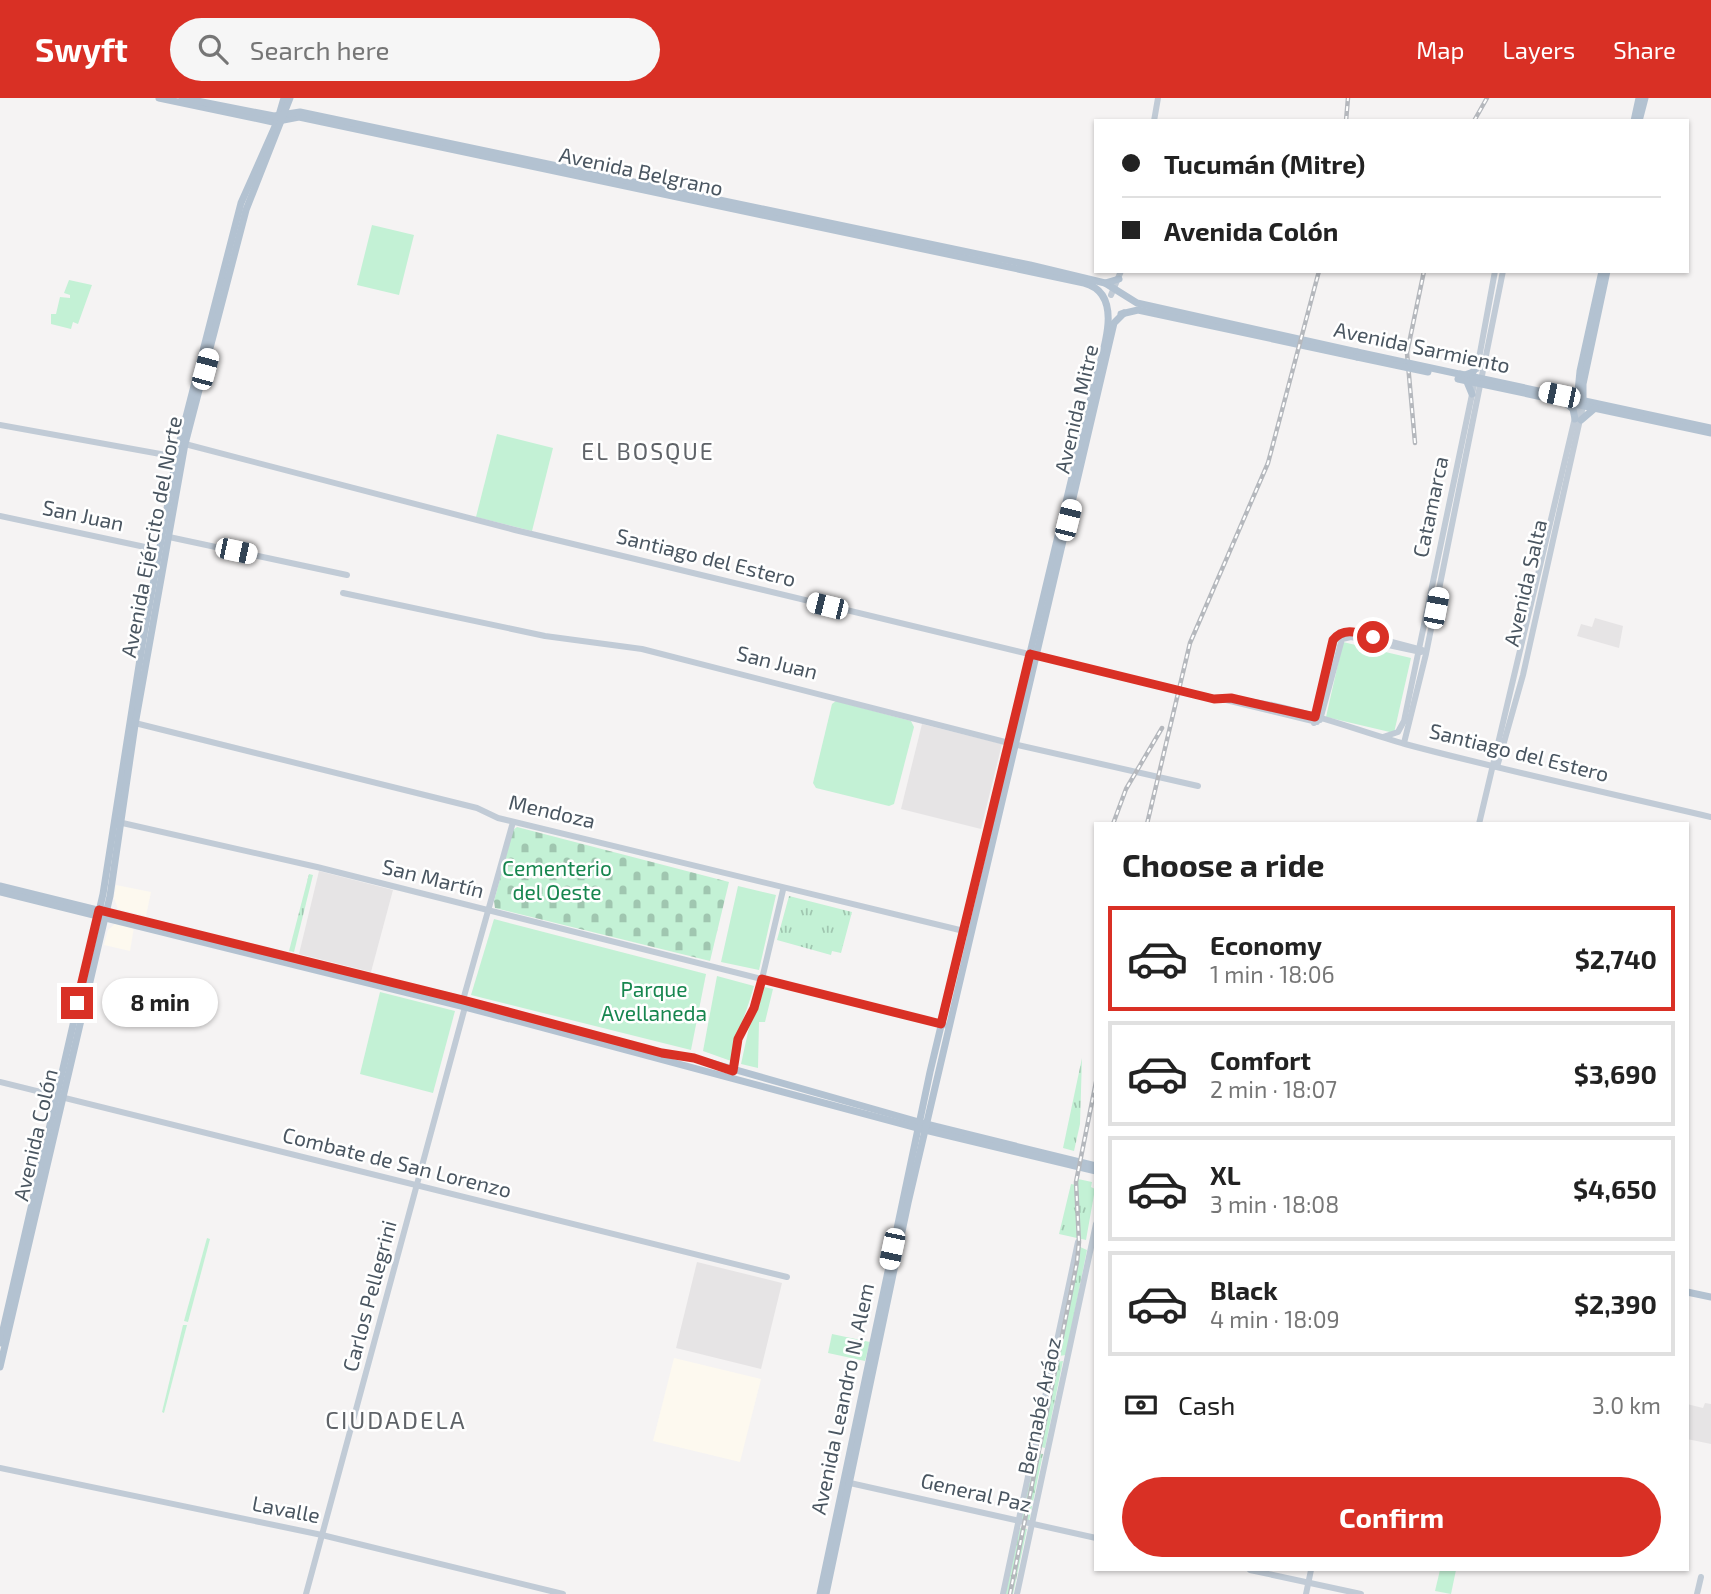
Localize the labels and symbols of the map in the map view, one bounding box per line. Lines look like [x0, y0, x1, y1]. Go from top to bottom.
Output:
street label: Avenida Belgrano [557, 141, 726, 200]
street label: Avenida Sarmiento [1332, 316, 1513, 377]
street label: Avenida Mitre [1049, 342, 1103, 476]
car [190, 346, 221, 392]
car [1537, 380, 1582, 410]
street label: Avenida Ejército del Norte [115, 414, 187, 660]
district label: EL BOSQUE [581, 437, 715, 465]
street label: Catamarca [1407, 454, 1452, 560]
street label: San Juan [40, 494, 126, 535]
car [1053, 497, 1084, 543]
street label: Avenida Salta [1498, 517, 1551, 649]
street label: Santiago del Estero [614, 522, 799, 591]
car [214, 536, 259, 566]
car [1422, 585, 1451, 631]
car [805, 591, 850, 621]
route start [1357, 621, 1389, 653]
street label: San Juan [734, 639, 820, 684]
street label: Santiago del Estero [1427, 717, 1612, 786]
street label: Mendoza [507, 788, 598, 833]
street label: San Martín [380, 853, 487, 902]
park label: Cementerio del Oeste [502, 855, 612, 904]
park label: Parque Avellaneda [601, 976, 707, 1025]
callout: 8 min [102, 978, 217, 1028]
route end [61, 987, 93, 1019]
street label: Avenida Colón [7, 1066, 62, 1203]
street label: Combate de San Lorenzo [280, 1121, 514, 1202]
street label: Carlos Pellegrini [336, 1217, 401, 1374]
car [878, 1226, 907, 1272]
street label: Avenida Leandro N. Alem [805, 1281, 878, 1517]
street label: Bernabé Aráoz [1012, 1335, 1065, 1477]
district label: CIUDADELA [325, 1405, 467, 1434]
street label: General Paz [919, 1467, 1034, 1516]
street label: Lavalle [250, 1490, 322, 1527]

